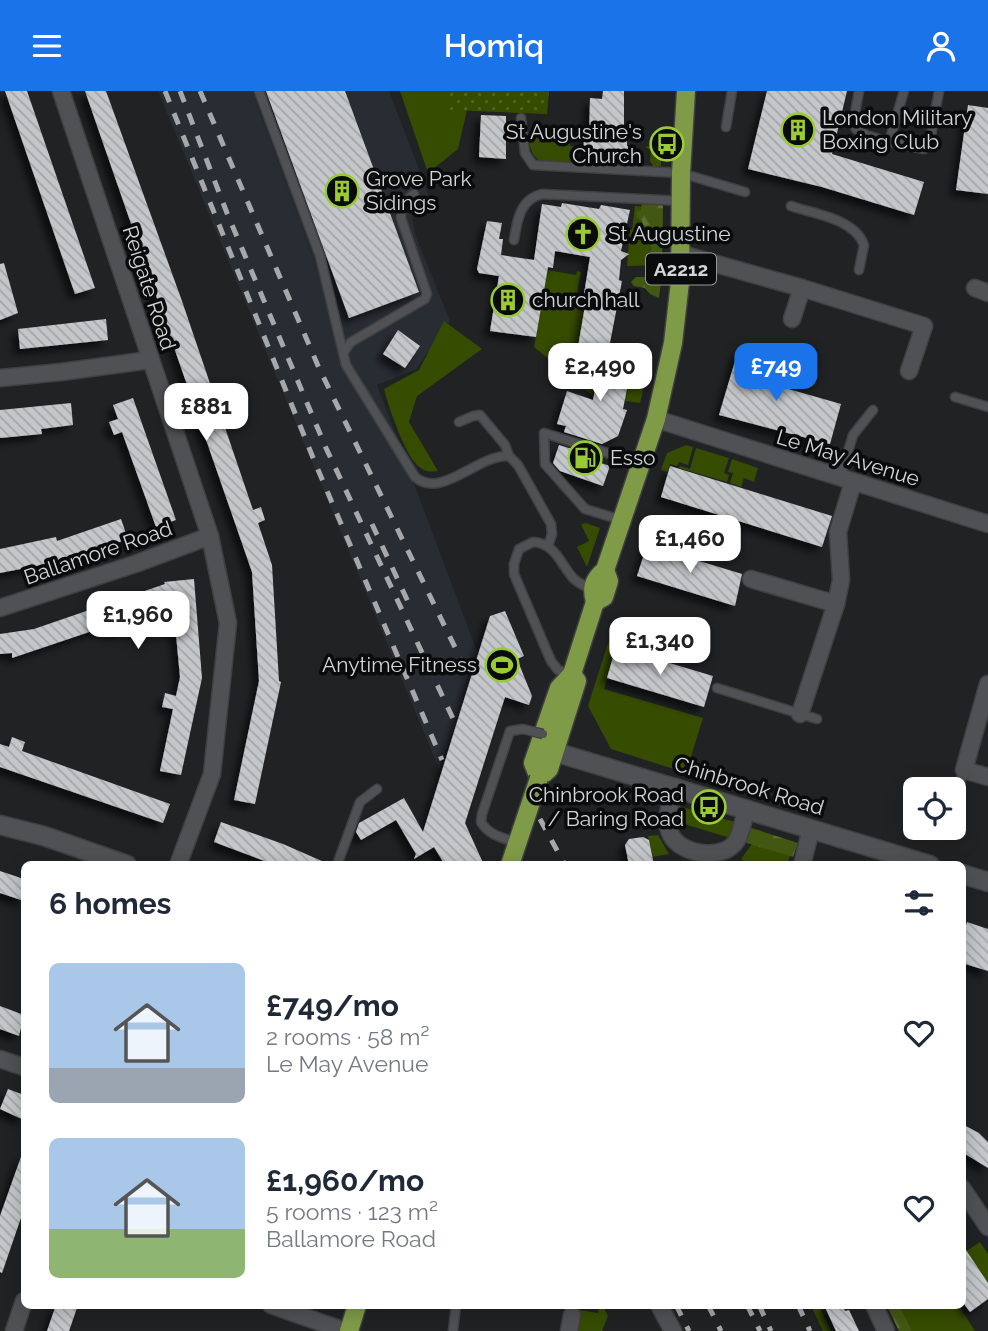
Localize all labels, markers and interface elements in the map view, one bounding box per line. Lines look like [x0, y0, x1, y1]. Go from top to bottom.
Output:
icon: menu [28, 27, 66, 65]
text: Homiq [444, 27, 544, 64]
icon: person [922, 27, 960, 65]
place label: London Military Boxing Club [822, 105, 972, 154]
building icon: London Military Boxing Club [779, 111, 817, 149]
place label: St Augustine's Church [506, 119, 642, 168]
bus stop icon: St Augustine's Church [648, 125, 686, 163]
place label: Grove Park Sidings [366, 166, 472, 215]
building icon: Grove Park Sidings [323, 172, 361, 210]
church icon: St Augustine [564, 215, 602, 253]
place label: St Augustine [608, 221, 731, 246]
street label: Reigate Road [118, 222, 181, 353]
road number: A2212 [646, 253, 716, 285]
building icon: church hall [489, 281, 527, 319]
place label: church hall [532, 287, 640, 312]
pin: £2,490 [543, 343, 657, 403]
pin: £749 [735, 343, 817, 403]
text: £2,490 [564, 352, 636, 379]
text: £749 [750, 352, 802, 379]
pin: £881 [165, 383, 247, 443]
text: £881 [180, 392, 232, 419]
street label: Le May Avenue [774, 424, 923, 491]
fuel station icon: Esso [566, 439, 604, 477]
place label: Esso [610, 445, 656, 470]
street label: Ballamore Road [20, 515, 175, 590]
pin: £1,460 [633, 515, 747, 575]
text: £1,460 [655, 524, 725, 551]
pin: £1,960 [81, 591, 195, 651]
text: £1,960 [103, 600, 173, 627]
pin: £1,340 [603, 617, 717, 677]
text: £1,340 [625, 626, 695, 653]
sports icon: Anytime Fitness [483, 646, 521, 684]
place label: Anytime Fitness [322, 652, 477, 677]
street label: Chinbrook Road [671, 751, 827, 820]
map controls [903, 777, 966, 840]
button: locate [903, 777, 966, 840]
place label: Chinbrook Road / Baring Road [529, 782, 684, 831]
bus stop icon: Chinbrook Road / Baring Road [690, 788, 728, 826]
icon: filters [900, 884, 938, 922]
text: 6 homes [49, 886, 171, 921]
text: £749/mo [266, 988, 399, 1023]
icon: home [105, 991, 189, 1075]
icon: heart [900, 1014, 938, 1052]
text: 2 rooms · 58 m² [266, 1023, 429, 1050]
text: Le May Avenue [266, 1050, 428, 1077]
text: £1,960/mo [266, 1163, 424, 1198]
icon: home [105, 1166, 189, 1250]
icon: heart [900, 1189, 938, 1227]
text: 5 rooms · 123 m² [266, 1198, 438, 1225]
text: Ballamore Road [266, 1225, 436, 1252]

